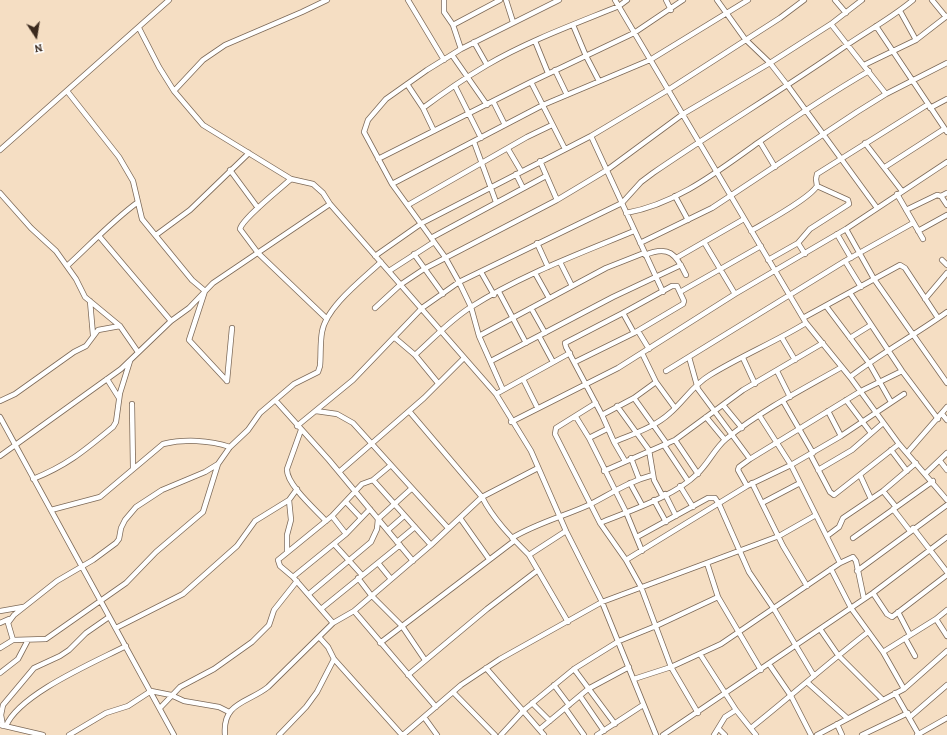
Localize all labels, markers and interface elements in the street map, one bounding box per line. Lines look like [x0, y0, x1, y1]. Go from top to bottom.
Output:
north arrow [16, 16, 56, 56]
text: N [33, 40, 44, 56]

